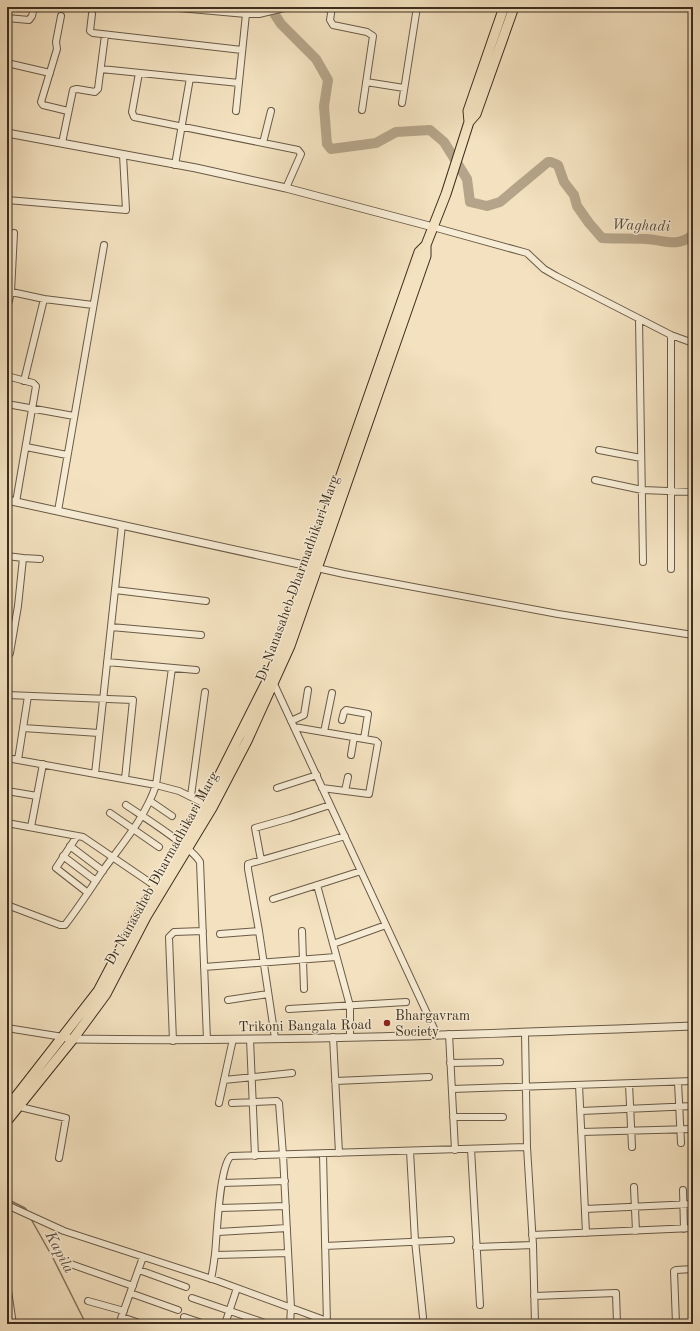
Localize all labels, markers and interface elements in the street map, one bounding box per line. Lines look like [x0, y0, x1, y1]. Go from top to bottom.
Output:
water label: Waghadi [611, 218, 671, 235]
street label: Dr Nanasaheb Dharmadhikari Marg [254, 473, 342, 683]
street label: Dr Nanasaheb Dharmadhikari Marg [103, 769, 221, 967]
place label: Bhargavram Society [395, 1009, 470, 1039]
street label: Trikoni Bangala Road [238, 1018, 372, 1034]
marker: Bhargavram Society [382, 1018, 392, 1028]
water label: Kapila [41, 1228, 76, 1276]

